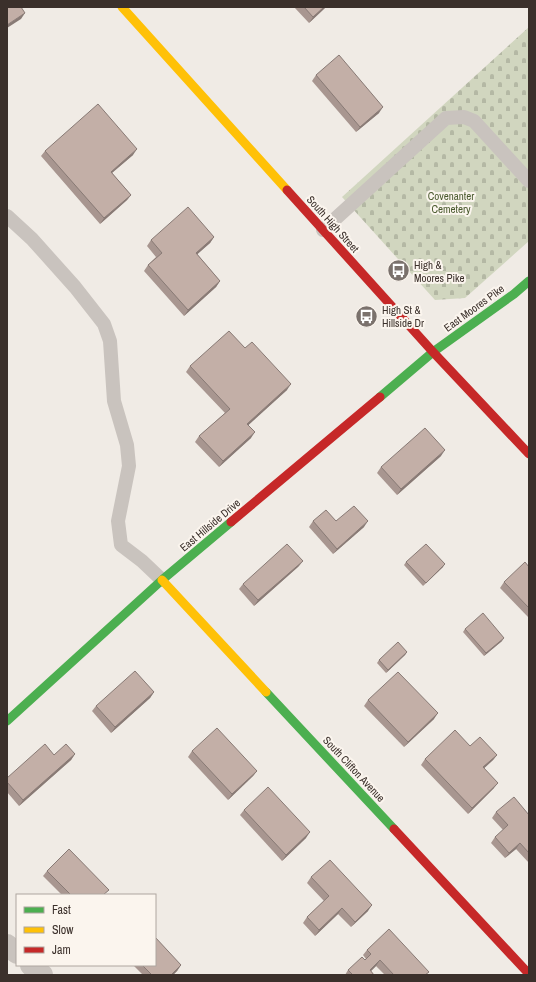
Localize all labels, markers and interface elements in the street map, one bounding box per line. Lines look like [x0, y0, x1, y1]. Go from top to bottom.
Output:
park label: Covenanter Cemetery [428, 189, 474, 216]
street label: South High Street [304, 193, 363, 256]
bus stop icon: High & Moores Pike [385, 258, 411, 284]
place label: High & Moores Pike [414, 258, 465, 285]
street label: East Moores Pike [441, 281, 507, 335]
bus stop icon: High St & Hillside Dr [354, 303, 380, 329]
place label: High St & Hillside Dr [382, 303, 424, 330]
street label: East Hillside Drive [177, 496, 243, 554]
street label: South Clifton Avenue [320, 733, 388, 805]
legend [16, 894, 156, 966]
text: Fast [52, 902, 71, 918]
text: Slow [52, 922, 74, 938]
text: Jam [52, 942, 71, 958]

